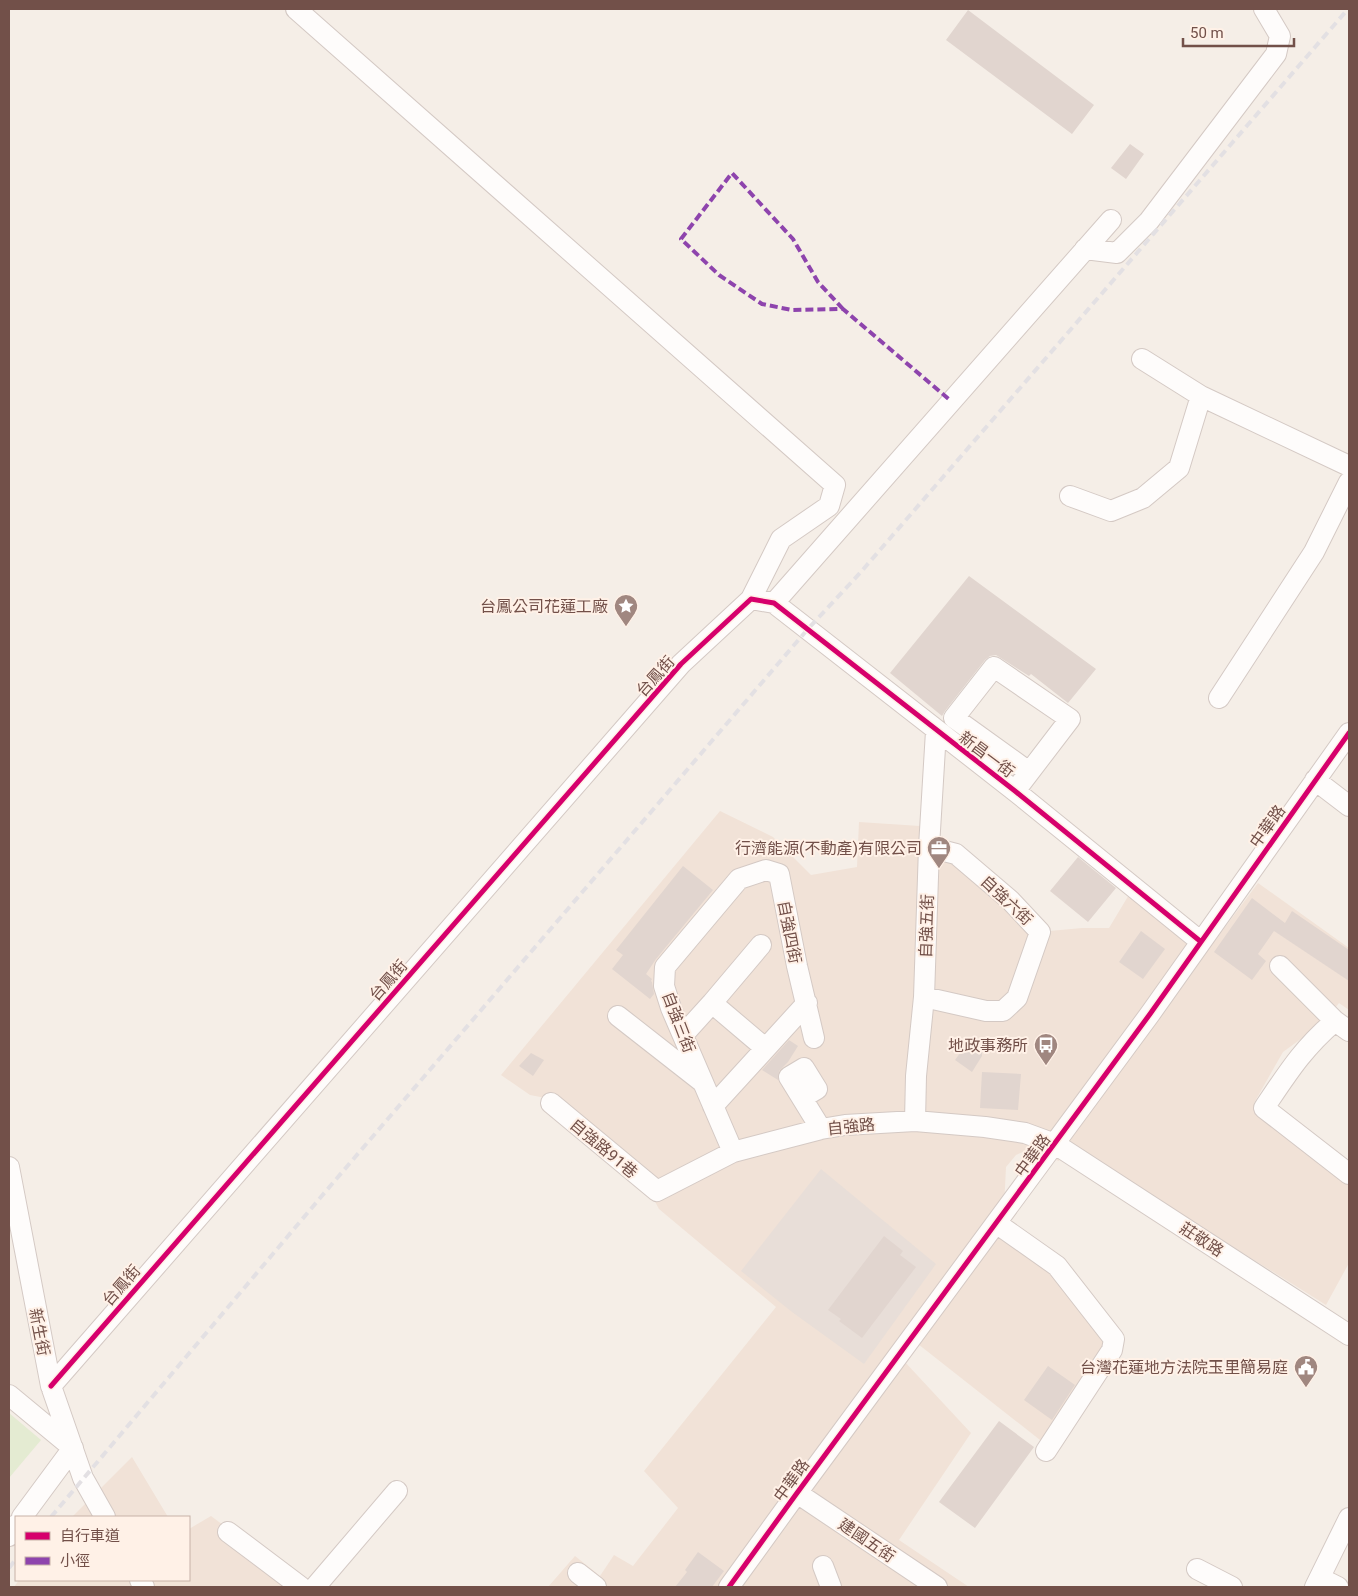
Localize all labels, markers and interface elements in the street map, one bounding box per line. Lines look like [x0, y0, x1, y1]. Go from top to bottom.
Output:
scale bar [1183, 15, 1294, 47]
text: 50 m [1190, 24, 1224, 42]
place icon: 台鳳公司花蓮工廠 [613, 593, 639, 627]
place label: 台鳳公司花蓮工廠 [480, 597, 608, 616]
street label: 台鳳街 [632, 652, 678, 701]
street label: 新昌一街 [955, 728, 1018, 781]
street label: 中華路 [1246, 801, 1289, 851]
office icon: 行濟能源(不動產)有限公司 [926, 835, 952, 869]
place label: 行濟能源(不動產)有限公司 [735, 839, 922, 858]
street label: 自強六街 [977, 872, 1037, 929]
street label: 自強五街 [916, 894, 937, 958]
street label: 自強四街 [774, 899, 805, 965]
street label: 台鳳街 [365, 956, 411, 1005]
street label: 自強三街 [658, 989, 699, 1055]
bus stop icon: 地政事務所 [1033, 1032, 1059, 1066]
place label: 地政事務所 [948, 1036, 1028, 1055]
street label: 自強路91巷 [566, 1115, 641, 1182]
street label: 自強路 [826, 1115, 876, 1138]
street label: 中華路 [1011, 1130, 1054, 1180]
street label: 莊敬路 [1176, 1218, 1227, 1260]
street label: 台鳳街 [98, 1261, 144, 1310]
street label: 新生街 [26, 1307, 53, 1357]
public building icon: 台灣花蓮地方法院玉里簡易庭 [1293, 1354, 1319, 1388]
place label: 台灣花蓮地方法院玉里簡易庭 [1080, 1358, 1288, 1377]
street label: 中華路 [770, 1455, 813, 1505]
street label: 建國五街 [835, 1515, 899, 1566]
legend [15, 1516, 190, 1581]
text: 自行車道 [60, 1527, 120, 1545]
text: 小徑 [60, 1552, 90, 1570]

